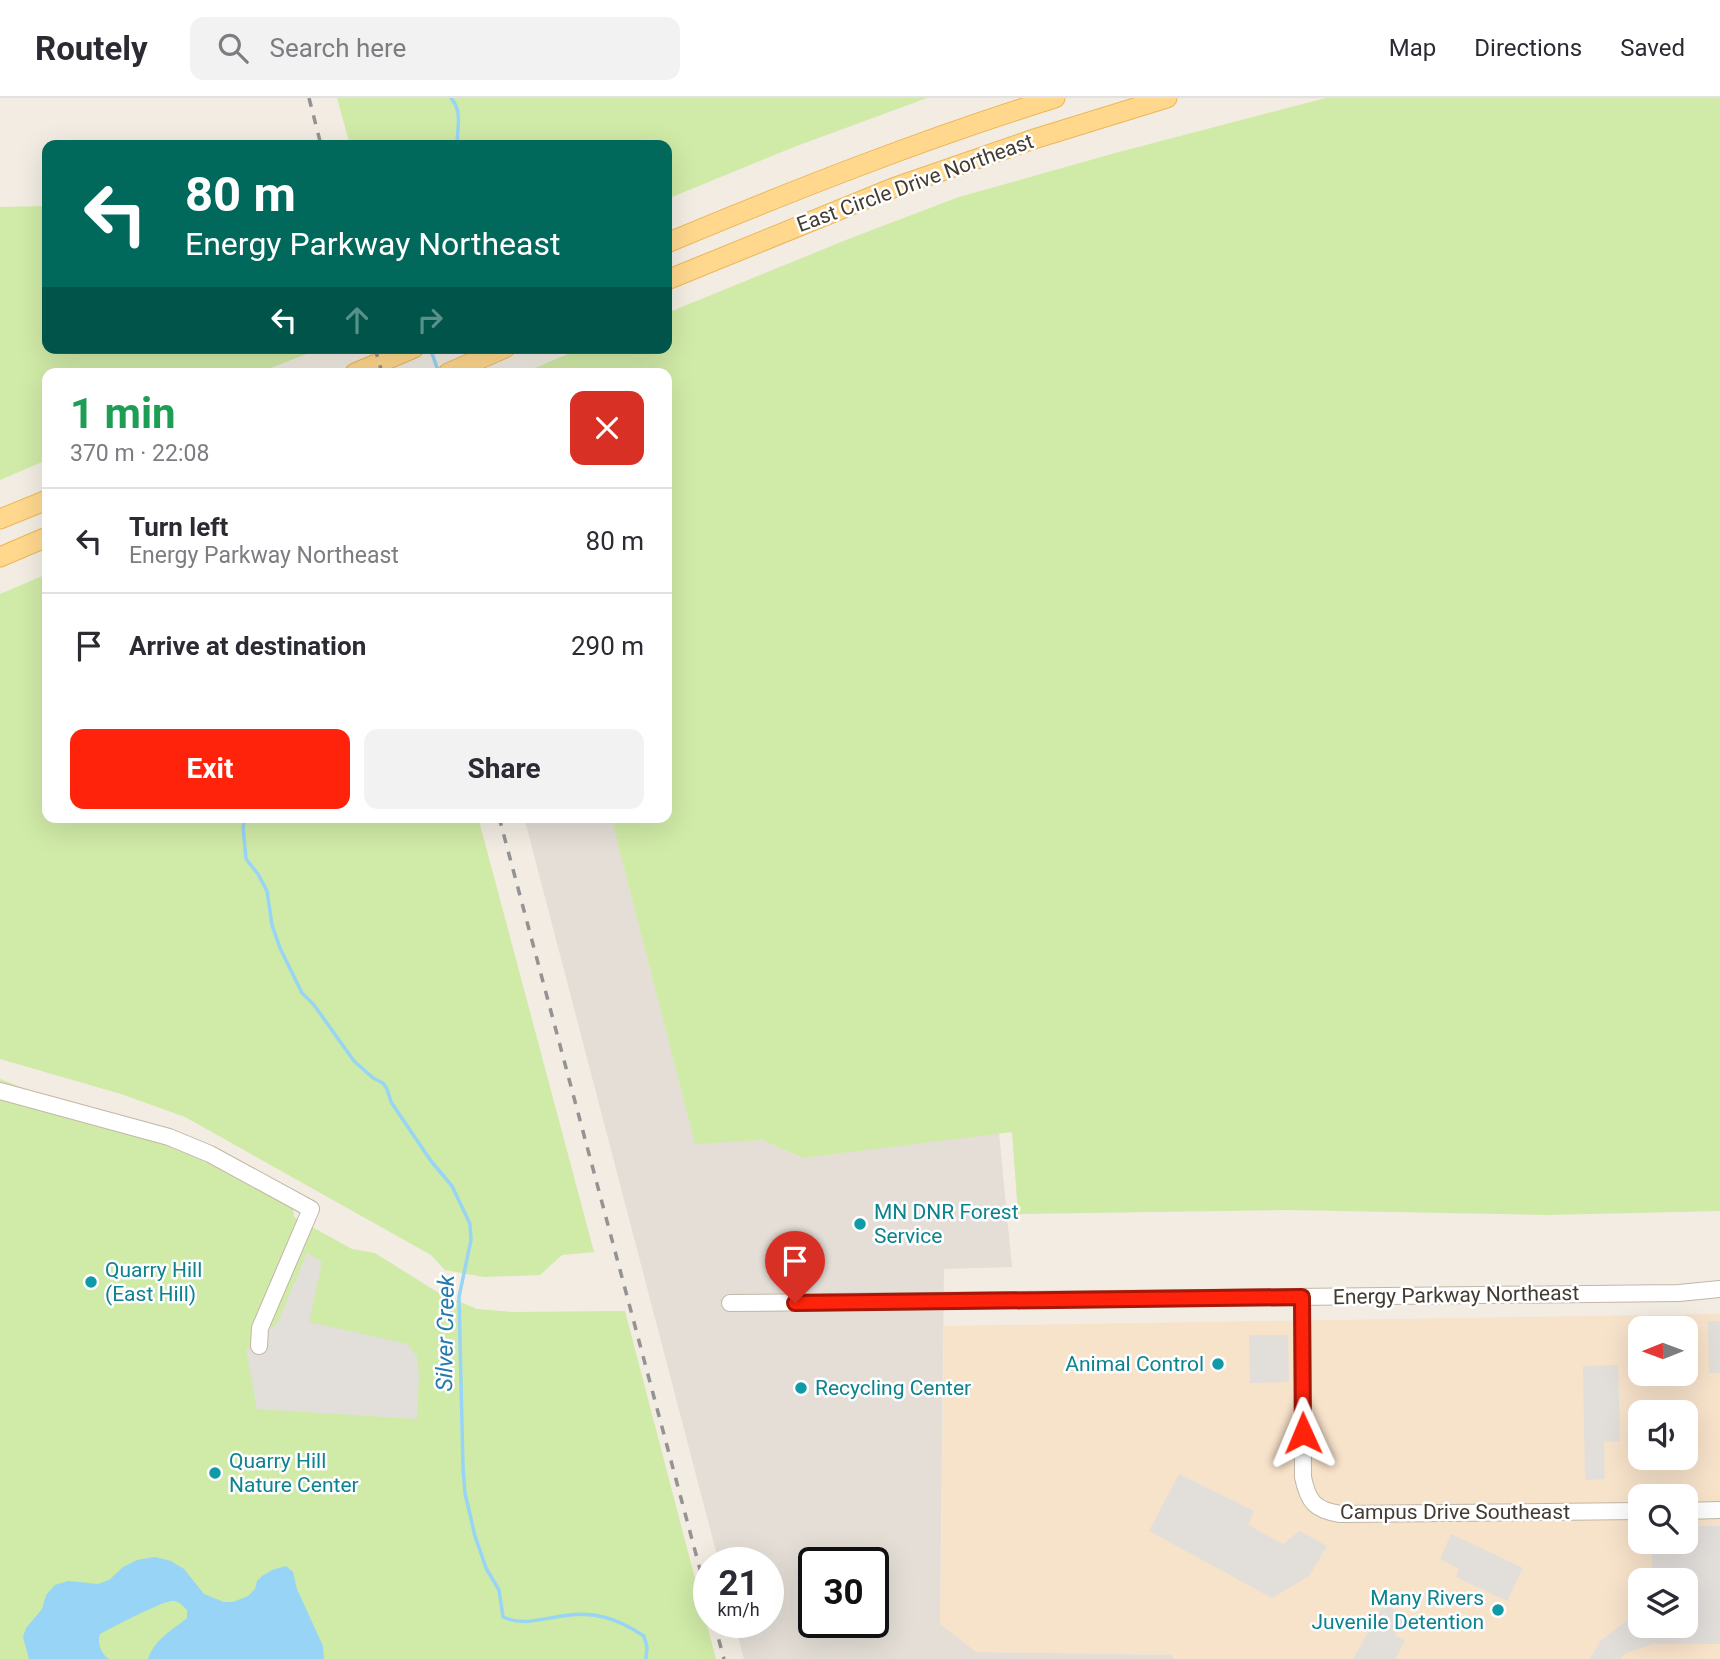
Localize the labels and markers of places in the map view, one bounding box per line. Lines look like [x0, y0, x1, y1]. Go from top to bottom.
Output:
place label: MN DNR Forest Service [874, 1200, 1019, 1248]
marker: MN DNR Forest Service [852, 1216, 868, 1232]
pin [765, 1231, 825, 1303]
place label: Quarry Hill (East Hill) [105, 1258, 202, 1306]
marker: Quarry Hill (East Hill) [83, 1274, 99, 1290]
place label: Animal Control [1065, 1352, 1204, 1376]
marker: Animal Control [1210, 1356, 1226, 1372]
place label: Recycling Center [815, 1376, 971, 1400]
marker: Recycling Center [793, 1380, 809, 1396]
place label: Quarry Hill Nature Center [229, 1449, 359, 1497]
marker: Quarry Hill Nature Center [207, 1465, 223, 1481]
place label: Many Rivers Juvenile Detention [1311, 1586, 1484, 1634]
marker: Many Rivers Juvenile Detention [1490, 1602, 1506, 1618]

